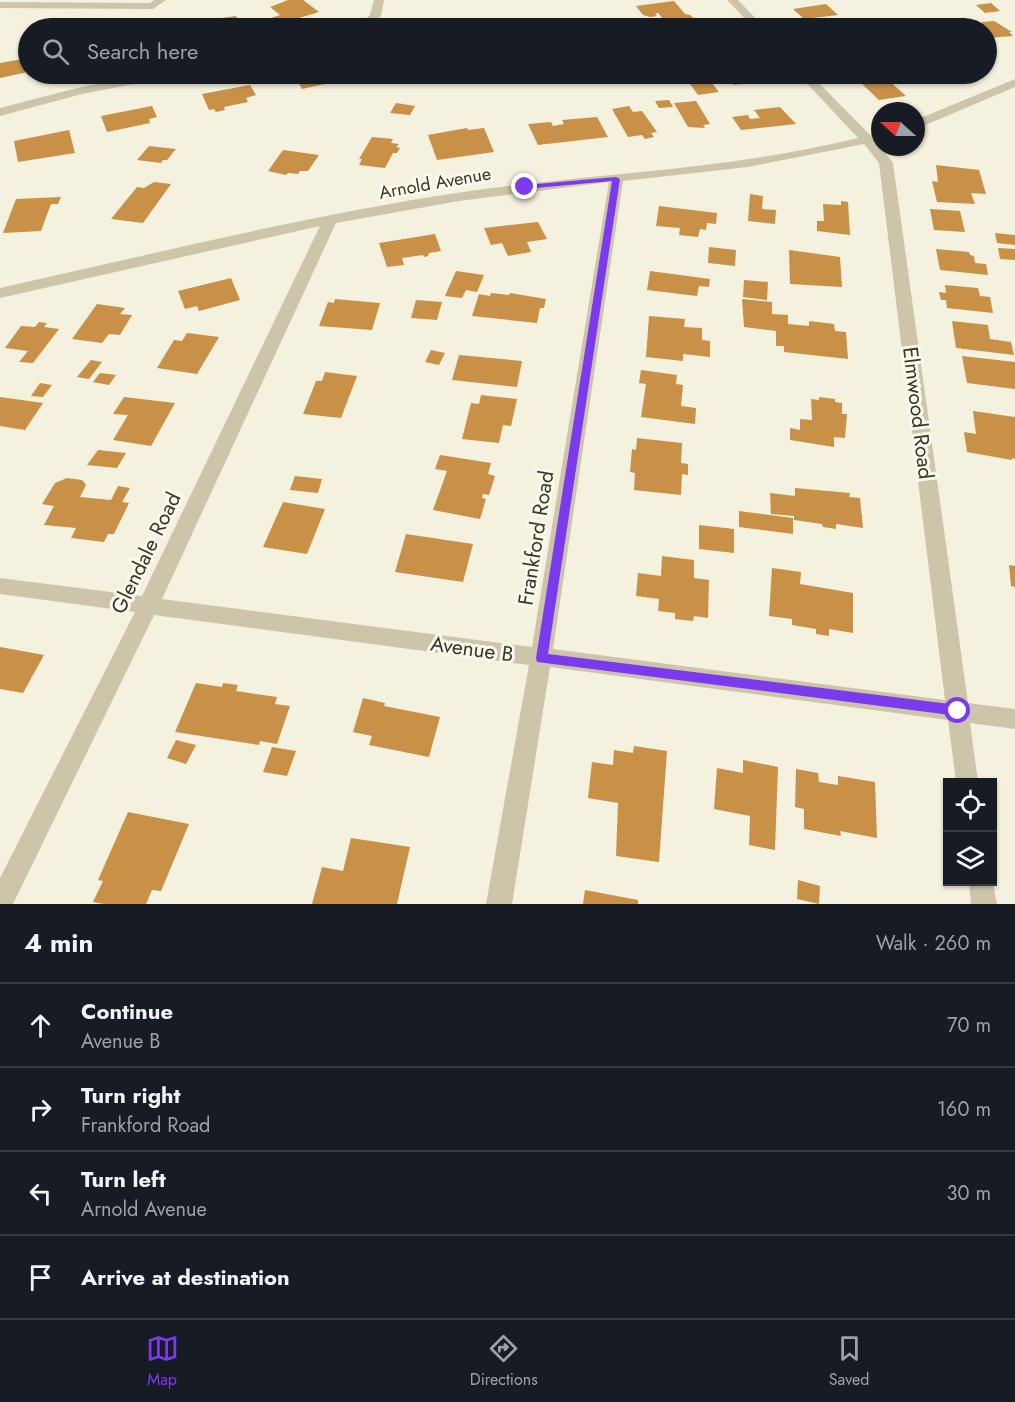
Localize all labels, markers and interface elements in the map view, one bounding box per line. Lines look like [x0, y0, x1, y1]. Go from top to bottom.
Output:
search box [18, 18, 997, 84]
icon: search [39, 35, 72, 68]
text: Search here [87, 35, 198, 67]
north arrow [871, 102, 925, 156]
street label: Arnold Avenue [377, 160, 493, 206]
route end [511, 173, 537, 199]
street label: Elmwood Road [895, 345, 941, 481]
street label: Frankford Road [511, 469, 561, 607]
street label: Glendale Road [104, 487, 188, 619]
street label: Avenue B [429, 628, 515, 670]
route start [944, 697, 970, 723]
map controls [943, 778, 997, 886]
button: locate [943, 778, 997, 832]
button: layers [943, 832, 997, 886]
text: 4 min [24, 924, 93, 962]
text: Walk · 260 m [876, 929, 991, 958]
text: Continue [81, 995, 173, 1027]
icon: ahead [24, 1009, 57, 1042]
text: 70 m [947, 1011, 991, 1040]
text: Avenue B [81, 1027, 160, 1056]
text: Turn right [81, 1079, 181, 1111]
icon: right [24, 1093, 57, 1126]
text: 160 m [937, 1095, 991, 1124]
text: Frankford Road [81, 1111, 210, 1140]
text: Turn left [81, 1163, 166, 1195]
icon: left [24, 1177, 57, 1210]
text: 30 m [946, 1179, 991, 1208]
text: Arnold Avenue [81, 1195, 207, 1224]
icon: arrive [24, 1261, 57, 1294]
text: Arrive at destination [81, 1261, 290, 1293]
tab: Map [146, 1332, 179, 1391]
tab: Directions [470, 1332, 538, 1391]
tab: Saved [829, 1332, 869, 1391]

